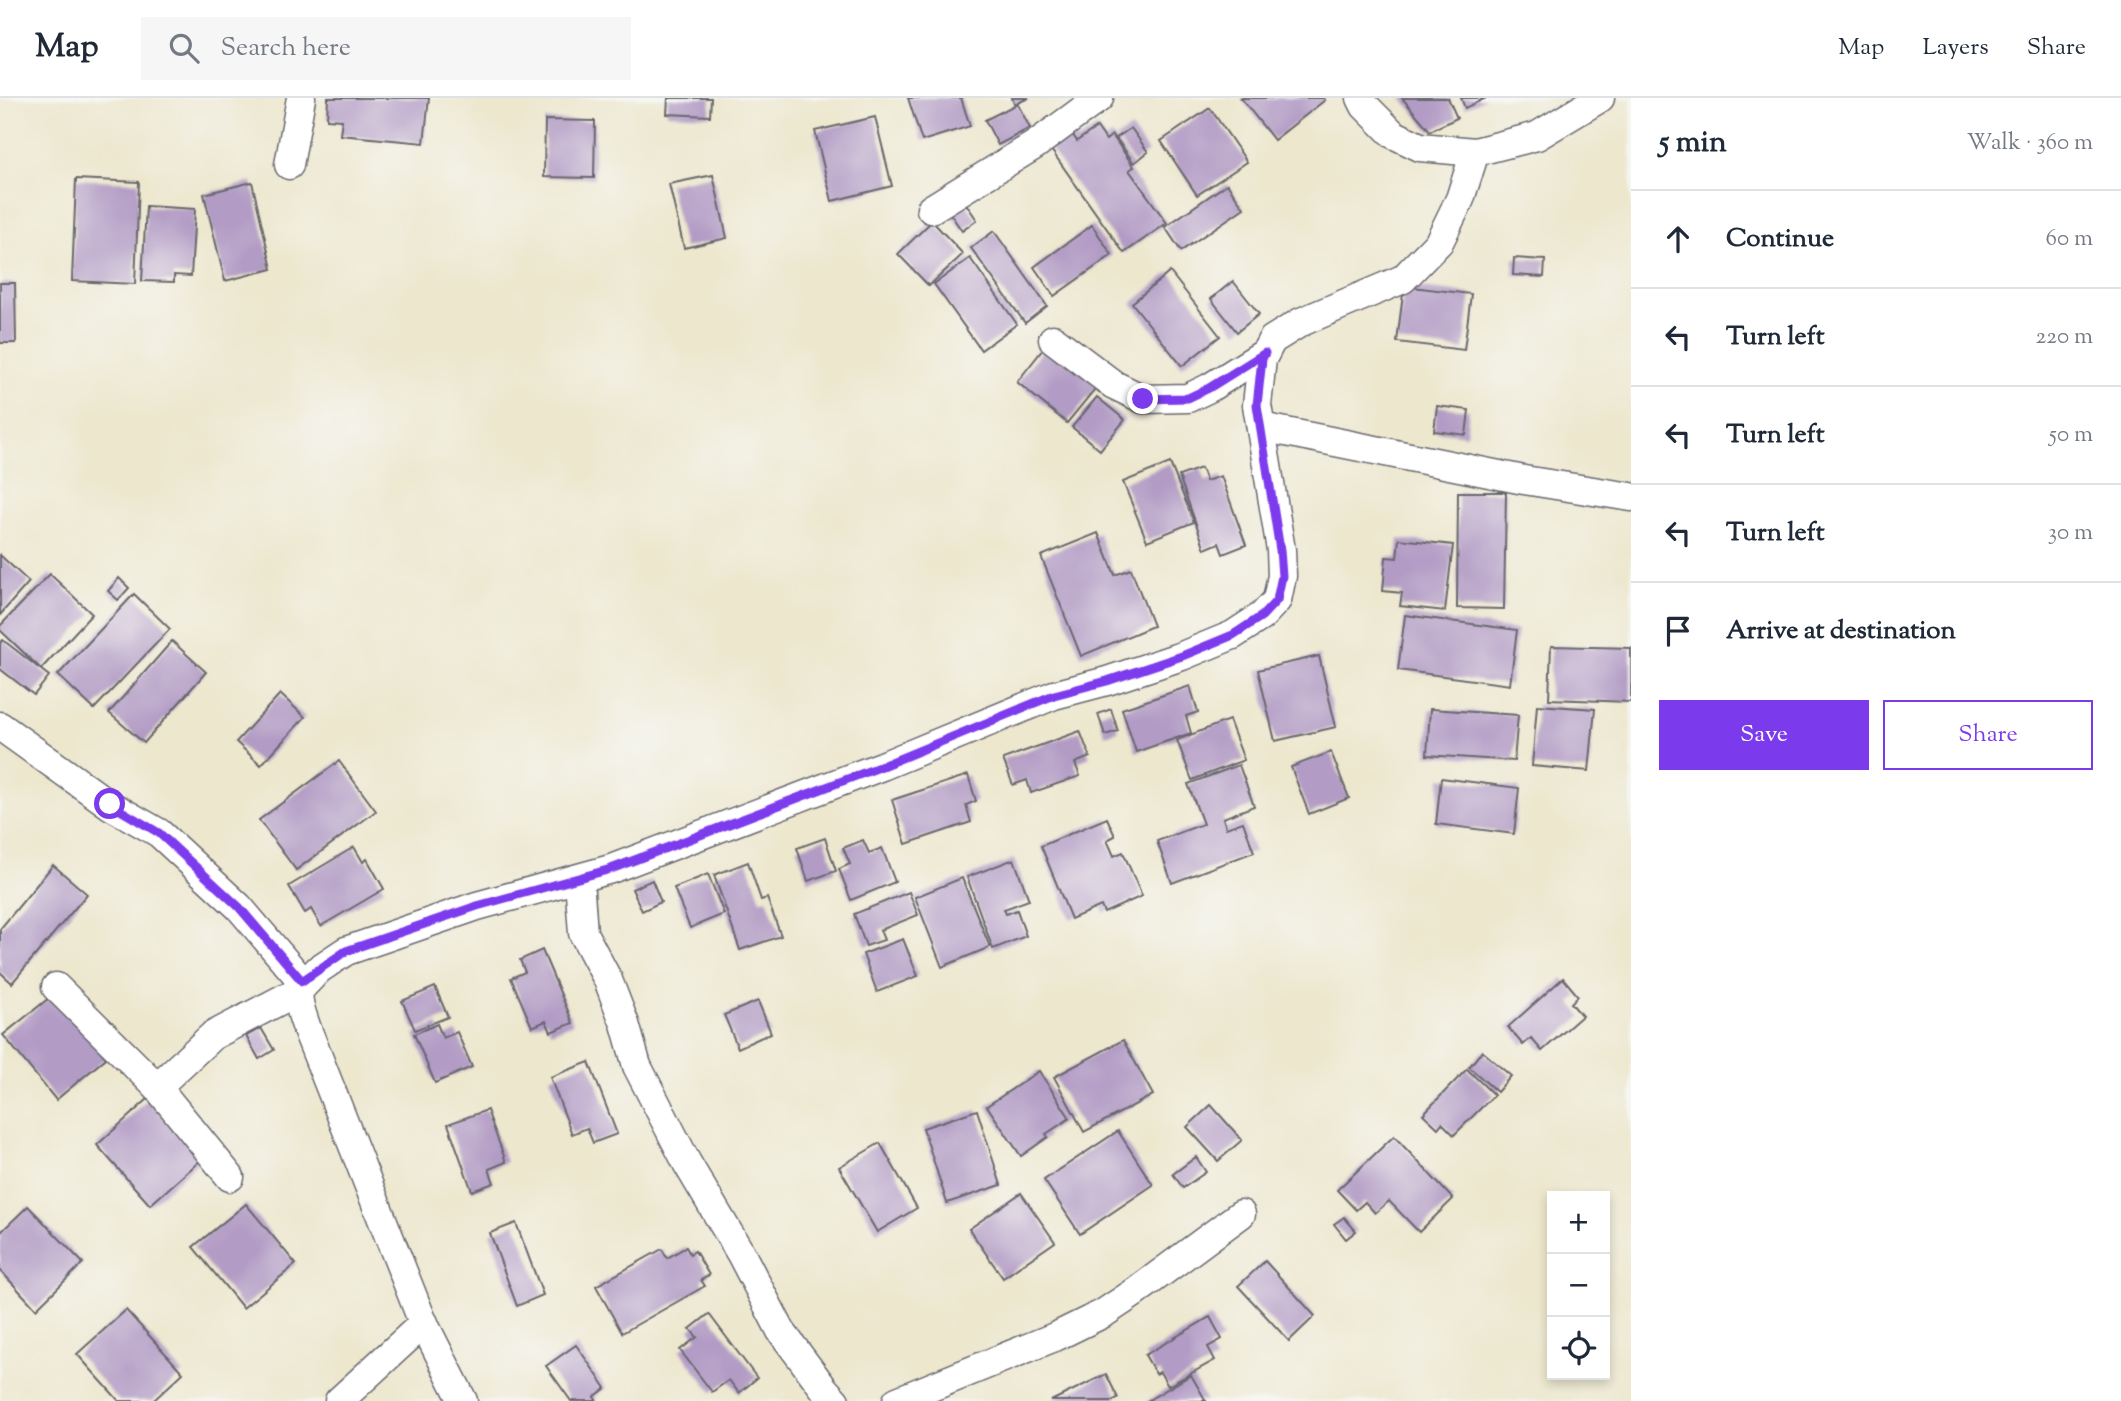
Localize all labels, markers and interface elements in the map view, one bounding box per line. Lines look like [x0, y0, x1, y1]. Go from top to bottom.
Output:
search box [141, 17, 631, 80]
text: Map [35, 24, 99, 72]
icon: search [165, 29, 203, 67]
text: Search here [221, 30, 351, 67]
text: Map [1838, 31, 1884, 65]
text: Layers [1922, 31, 1989, 65]
text: Share [2027, 31, 2086, 65]
text: 5 min [1659, 122, 1727, 165]
text: Walk · 360 m [1967, 127, 2093, 160]
icon: ahead [1659, 220, 1697, 258]
text: Continue [1726, 221, 1834, 258]
text: 60 m [2045, 223, 2093, 256]
icon: left [1659, 318, 1697, 356]
text: Turn left [1726, 319, 1825, 356]
text: 220 m [2035, 321, 2093, 354]
route end [1127, 383, 1158, 414]
icon: left [1659, 416, 1697, 454]
text: Turn left [1726, 417, 1825, 454]
text: 50 m [2049, 419, 2093, 452]
icon: left [1659, 514, 1697, 552]
text: Turn left [1726, 515, 1825, 552]
text: 30 m [2048, 517, 2093, 550]
icon: arrive [1659, 612, 1697, 650]
text: Arrive at destination [1726, 613, 1956, 650]
button: Save [1659, 700, 1869, 770]
button: Share [1883, 700, 2093, 770]
route start [94, 788, 125, 819]
map controls [1547, 1191, 1610, 1380]
button: + [1547, 1191, 1610, 1254]
button: − [1547, 1254, 1610, 1317]
button: locate [1547, 1317, 1610, 1380]

